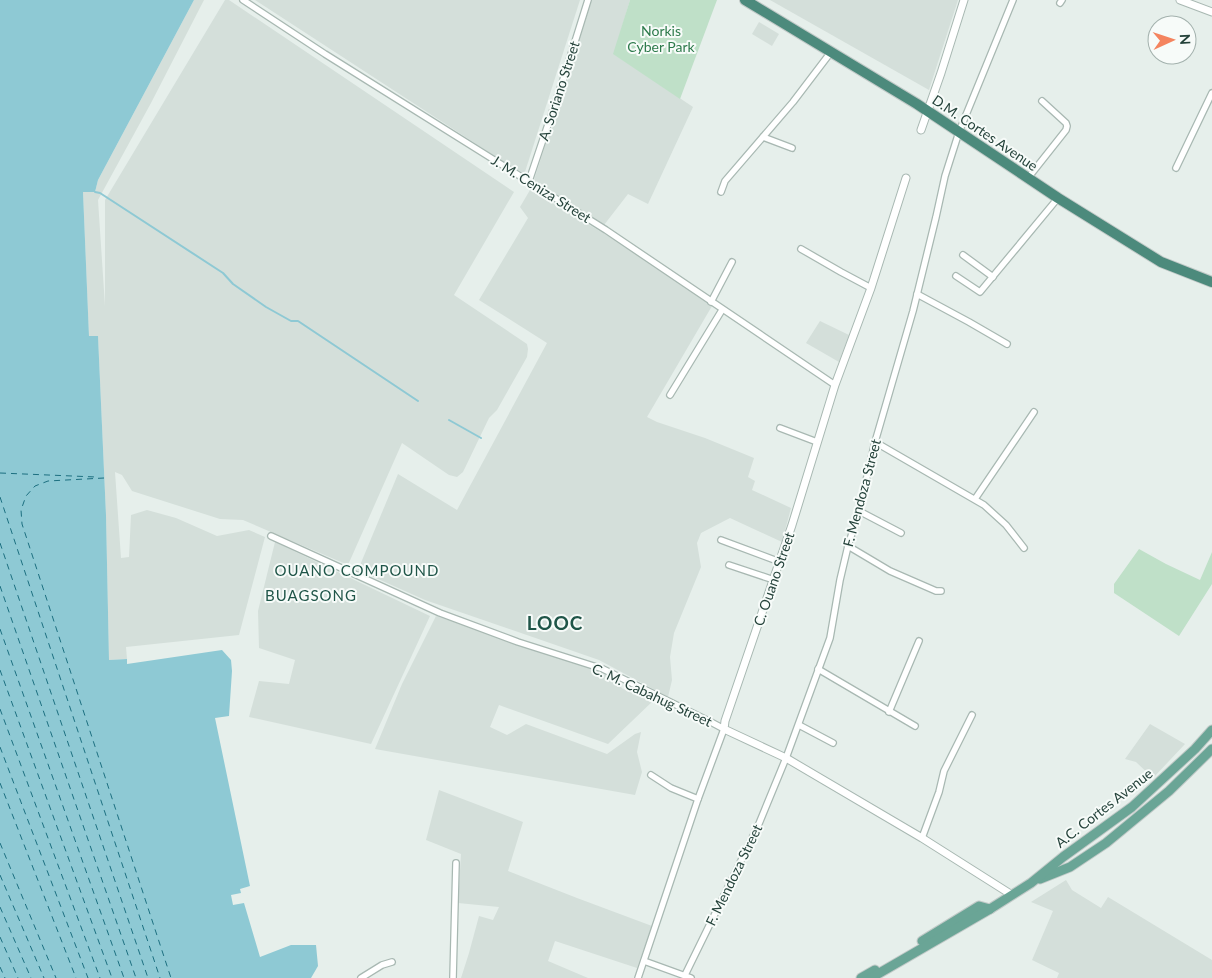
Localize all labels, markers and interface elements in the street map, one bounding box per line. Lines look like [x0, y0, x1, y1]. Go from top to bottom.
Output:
north arrow [1147, 15, 1197, 65]
park label: Norkis Cyber Park [627, 22, 696, 55]
text: N [1177, 33, 1194, 45]
street label: A. Soriano Street [534, 39, 583, 143]
street label: D.M. Cortes Avenue [929, 91, 1041, 174]
street label: J. M. Ceniza Street [488, 151, 594, 226]
street label: F. Mendoza Street [839, 437, 884, 549]
street label: C. Ouano Street [749, 530, 798, 628]
district label: OUANO COMPOUND [275, 561, 439, 579]
district label: BUAGSONG [265, 586, 357, 604]
district label: LOOC [527, 611, 583, 634]
street label: C. M. Cabahug Street [589, 659, 715, 730]
street label: A.C. Cortes Avenue [1052, 764, 1156, 851]
street label: F. Mendoza Street [702, 821, 765, 928]

